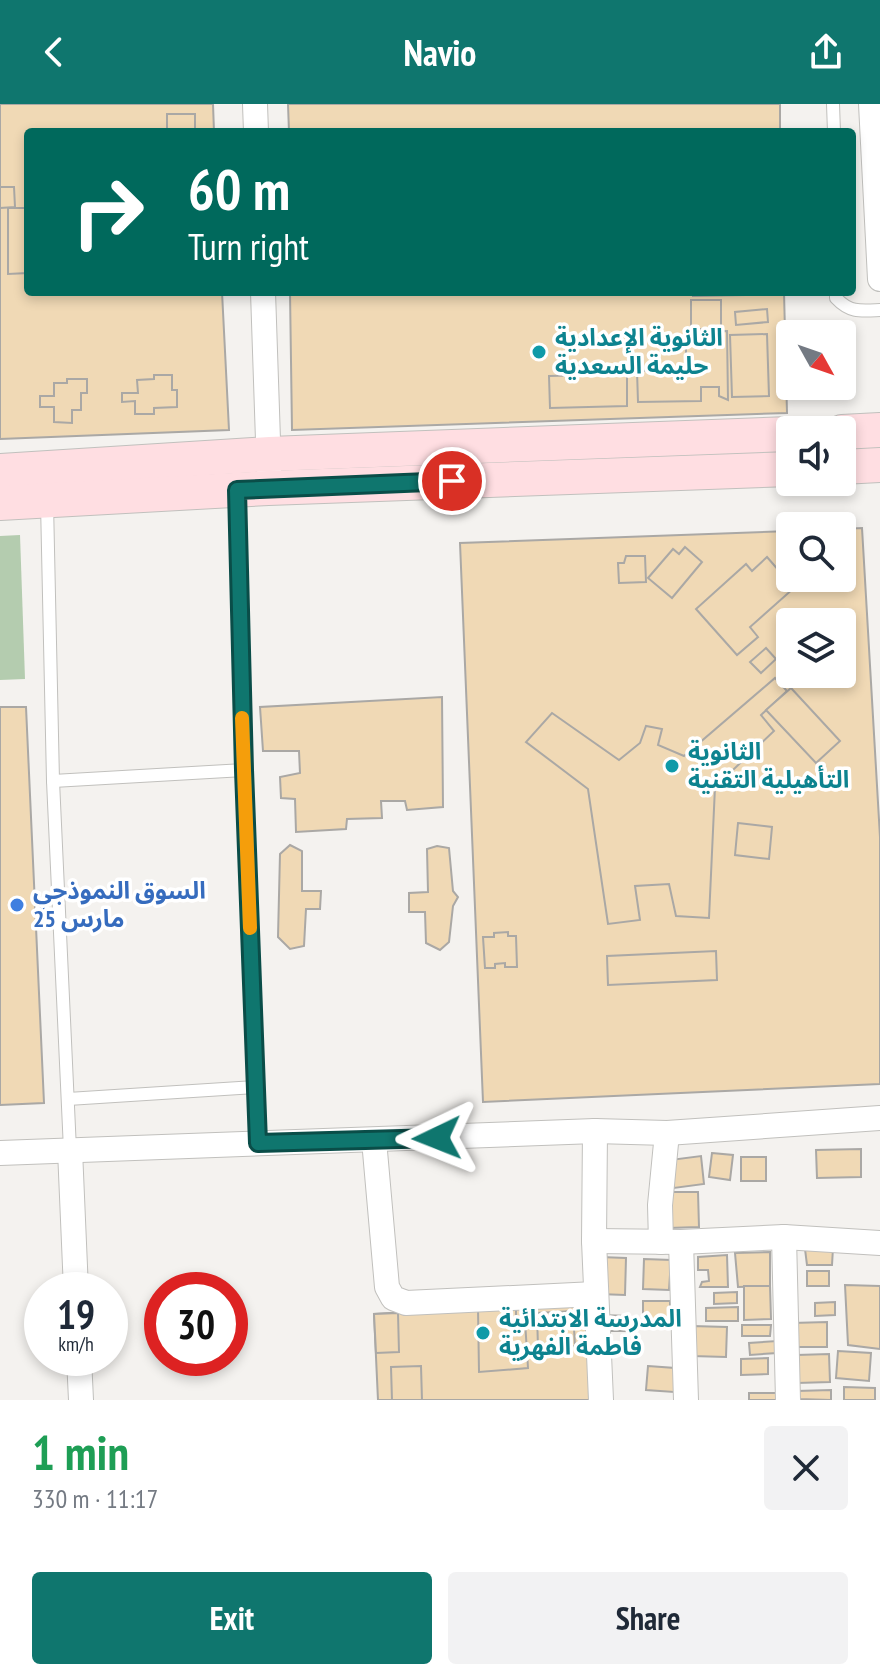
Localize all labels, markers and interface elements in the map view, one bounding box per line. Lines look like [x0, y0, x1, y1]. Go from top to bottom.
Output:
text: Navio [404, 29, 476, 76]
icon: back [32, 30, 76, 74]
icon: share [804, 30, 848, 74]
text: 60 m [188, 153, 290, 225]
icon: right [56, 160, 160, 264]
text: Turn right [188, 223, 309, 270]
north arrow [776, 320, 856, 400]
map controls [776, 320, 856, 688]
place label: الثانوية الإعدادية حليمة السعدية [555, 322, 723, 381]
marker: الثانوية الإعدادية حليمة السعدية [530, 343, 548, 361]
button: sound [776, 416, 856, 496]
pin [418, 447, 486, 515]
icon: arrive [430, 459, 474, 503]
button: search [776, 512, 856, 592]
button: layers [776, 608, 856, 688]
place label: الثانوية التأهيلية التقنية [688, 736, 849, 795]
marker: الثانوية التأهيلية التقنية [663, 757, 681, 775]
place label: السوق النموذجي 25 مارس [33, 875, 206, 934]
marker: السوق النموذجي 25 مارس [8, 896, 26, 914]
position arrow [395, 1096, 479, 1180]
speed limit sign: 30 [144, 1272, 248, 1376]
text: 19 [57, 1288, 95, 1340]
place label: المدرسة الابتدائية فاطمة الفهرية [499, 1303, 682, 1362]
marker: المدرسة الابتدائية فاطمة الفهرية [474, 1324, 492, 1342]
text: km/h [58, 1331, 94, 1357]
text: 1 min [32, 1421, 129, 1483]
button: close [764, 1426, 848, 1510]
text: 330 m · 11:17 [32, 1482, 158, 1515]
button: Exit [32, 1572, 432, 1664]
button: Share [448, 1572, 848, 1664]

